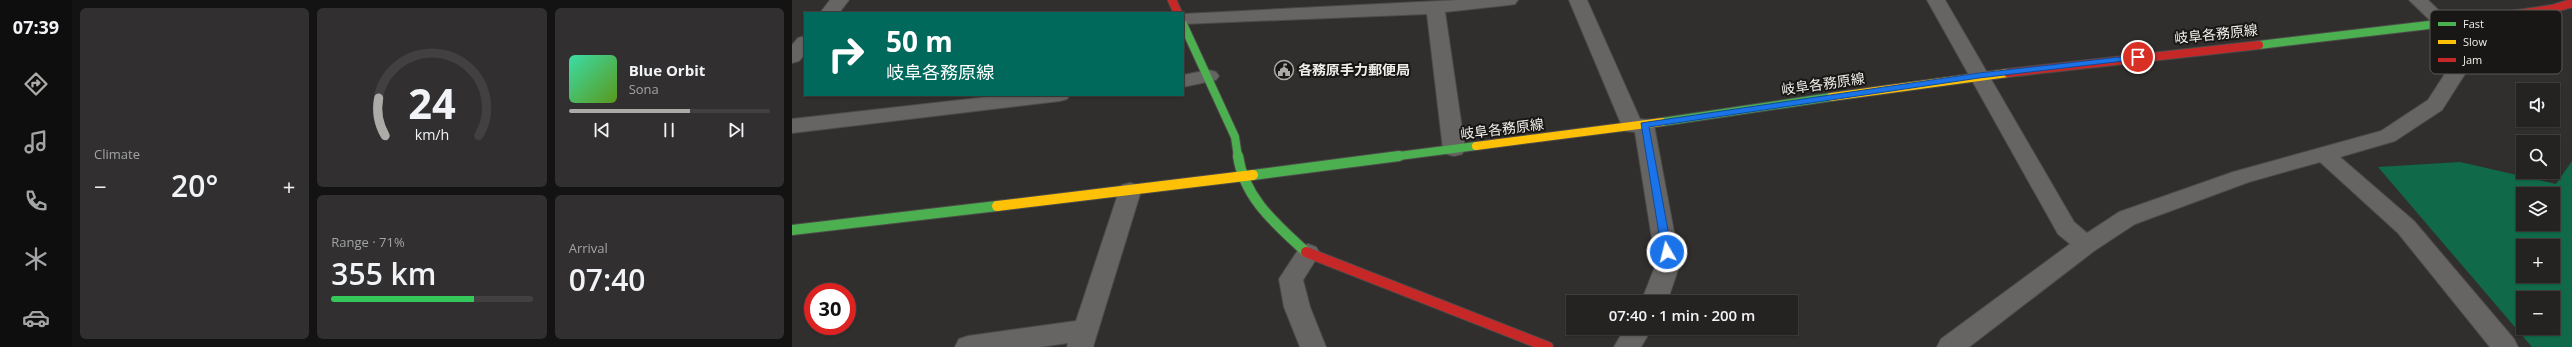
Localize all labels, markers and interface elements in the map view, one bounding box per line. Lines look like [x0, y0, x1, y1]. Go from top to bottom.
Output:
legend [2430, 10, 2562, 74]
text: 07:39 [13, 15, 59, 39]
text: Fast [2463, 16, 2484, 31]
street label: 岐阜各務原線 [2173, 20, 2259, 47]
text: 50 m [886, 22, 953, 60]
icon: right [820, 28, 872, 80]
text: Slow [2463, 34, 2487, 49]
pin [2121, 40, 2155, 74]
icon: arrive [2127, 46, 2149, 68]
text: Jam [2462, 52, 2482, 67]
public building icon: 各務原手力郵便局 [1273, 59, 1295, 81]
text: Blue Orbit [629, 60, 705, 80]
text: 岐阜各務原線 [886, 60, 994, 84]
place label: 各務原手力郵便局 [1298, 60, 1410, 79]
street label: 岐阜各務原線 [1780, 68, 1866, 99]
icon: directions [22, 70, 50, 98]
text: 24 [408, 74, 456, 130]
text: Sona [629, 80, 659, 98]
map controls [2516, 83, 2560, 335]
button: sound [2516, 83, 2560, 127]
street label: 岐阜各務原線 [1459, 114, 1545, 143]
icon: previous [591, 119, 613, 141]
icon: pause [658, 119, 680, 141]
icon: next [725, 119, 747, 141]
text: km/h [415, 124, 449, 143]
icon: music [22, 128, 50, 156]
button: search [2516, 135, 2560, 179]
text: Climate [94, 145, 140, 163]
text: 20° [171, 165, 218, 206]
text: − [94, 171, 107, 201]
text: + [283, 171, 295, 201]
icon: phone [22, 187, 50, 215]
button: layers [2516, 187, 2560, 231]
position arrow [1646, 231, 1688, 273]
text: Range · 71% [331, 233, 405, 251]
text: Arrival [569, 239, 608, 257]
button: + [2516, 239, 2560, 283]
icon: climate [22, 245, 50, 273]
text: 355 km [331, 253, 436, 294]
text: 07:40 [569, 259, 646, 300]
speed limit sign: 30 [804, 283, 856, 335]
button: − [2516, 291, 2560, 335]
icon: car [22, 304, 50, 332]
text: 07:40 · 1 min · 200 m [1609, 305, 1755, 325]

